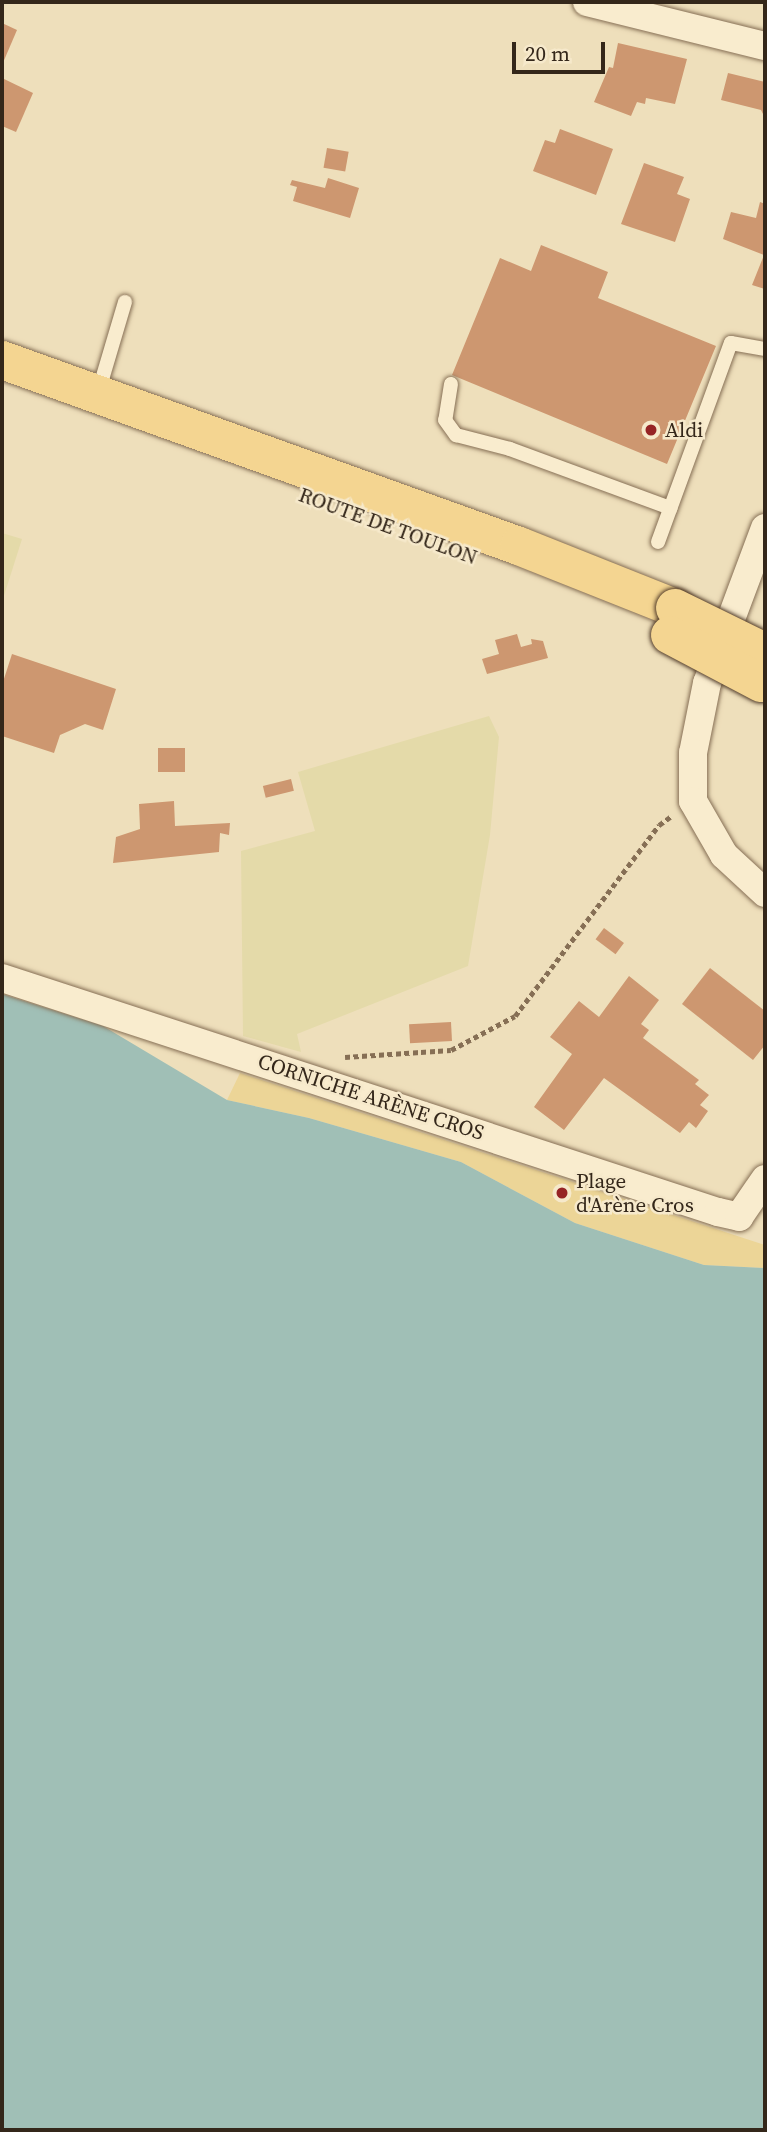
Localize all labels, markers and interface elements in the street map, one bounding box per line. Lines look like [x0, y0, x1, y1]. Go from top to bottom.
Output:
scale bar [515, 28, 608, 72]
text: 20 m [525, 39, 570, 68]
place label: Aldi [665, 417, 703, 443]
marker: Aldi [643, 422, 659, 438]
street label: ROUTE DE TOULON [295, 482, 481, 570]
street label: CORNICHE ARÈNE CROS [255, 1049, 487, 1145]
place label: Plage d'Arène Cros [576, 1168, 694, 1218]
marker: Plage d'Arène Cros [554, 1185, 570, 1201]

